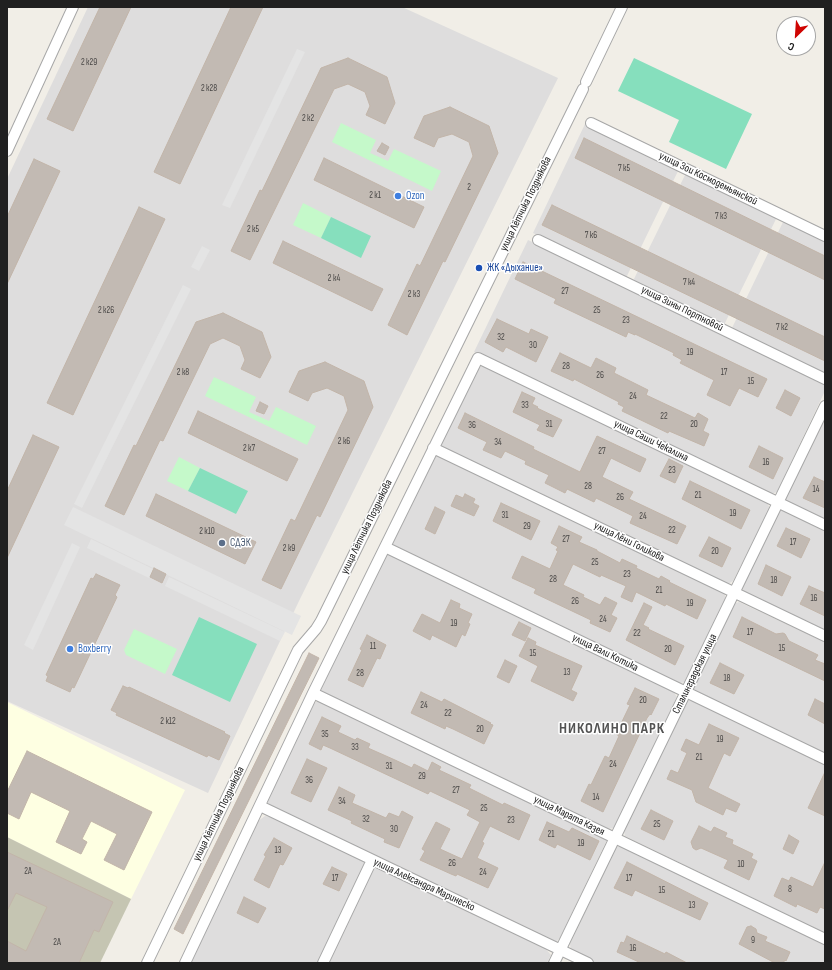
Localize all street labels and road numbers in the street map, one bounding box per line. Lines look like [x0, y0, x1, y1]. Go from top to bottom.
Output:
street label: улица Зои Космодемьянской [657, 149, 759, 209]
street label: улица Лётчика Позднякова [497, 155, 555, 253]
street label: улица Зины Портновой [639, 283, 725, 335]
street label: улица Саши Чекалина [612, 417, 690, 465]
street label: улица Лётчика Позднякова [338, 478, 396, 576]
street label: улица Лёни Голикова [591, 519, 667, 565]
street label: улица Вали Котика [570, 631, 640, 675]
street label: Сталинградская улица [670, 632, 720, 716]
street label: улица Лётчика Позднякова [190, 765, 248, 863]
street label: улица Марата Казея [531, 793, 607, 839]
street label: улица Александра Маринеско [371, 856, 477, 914]

